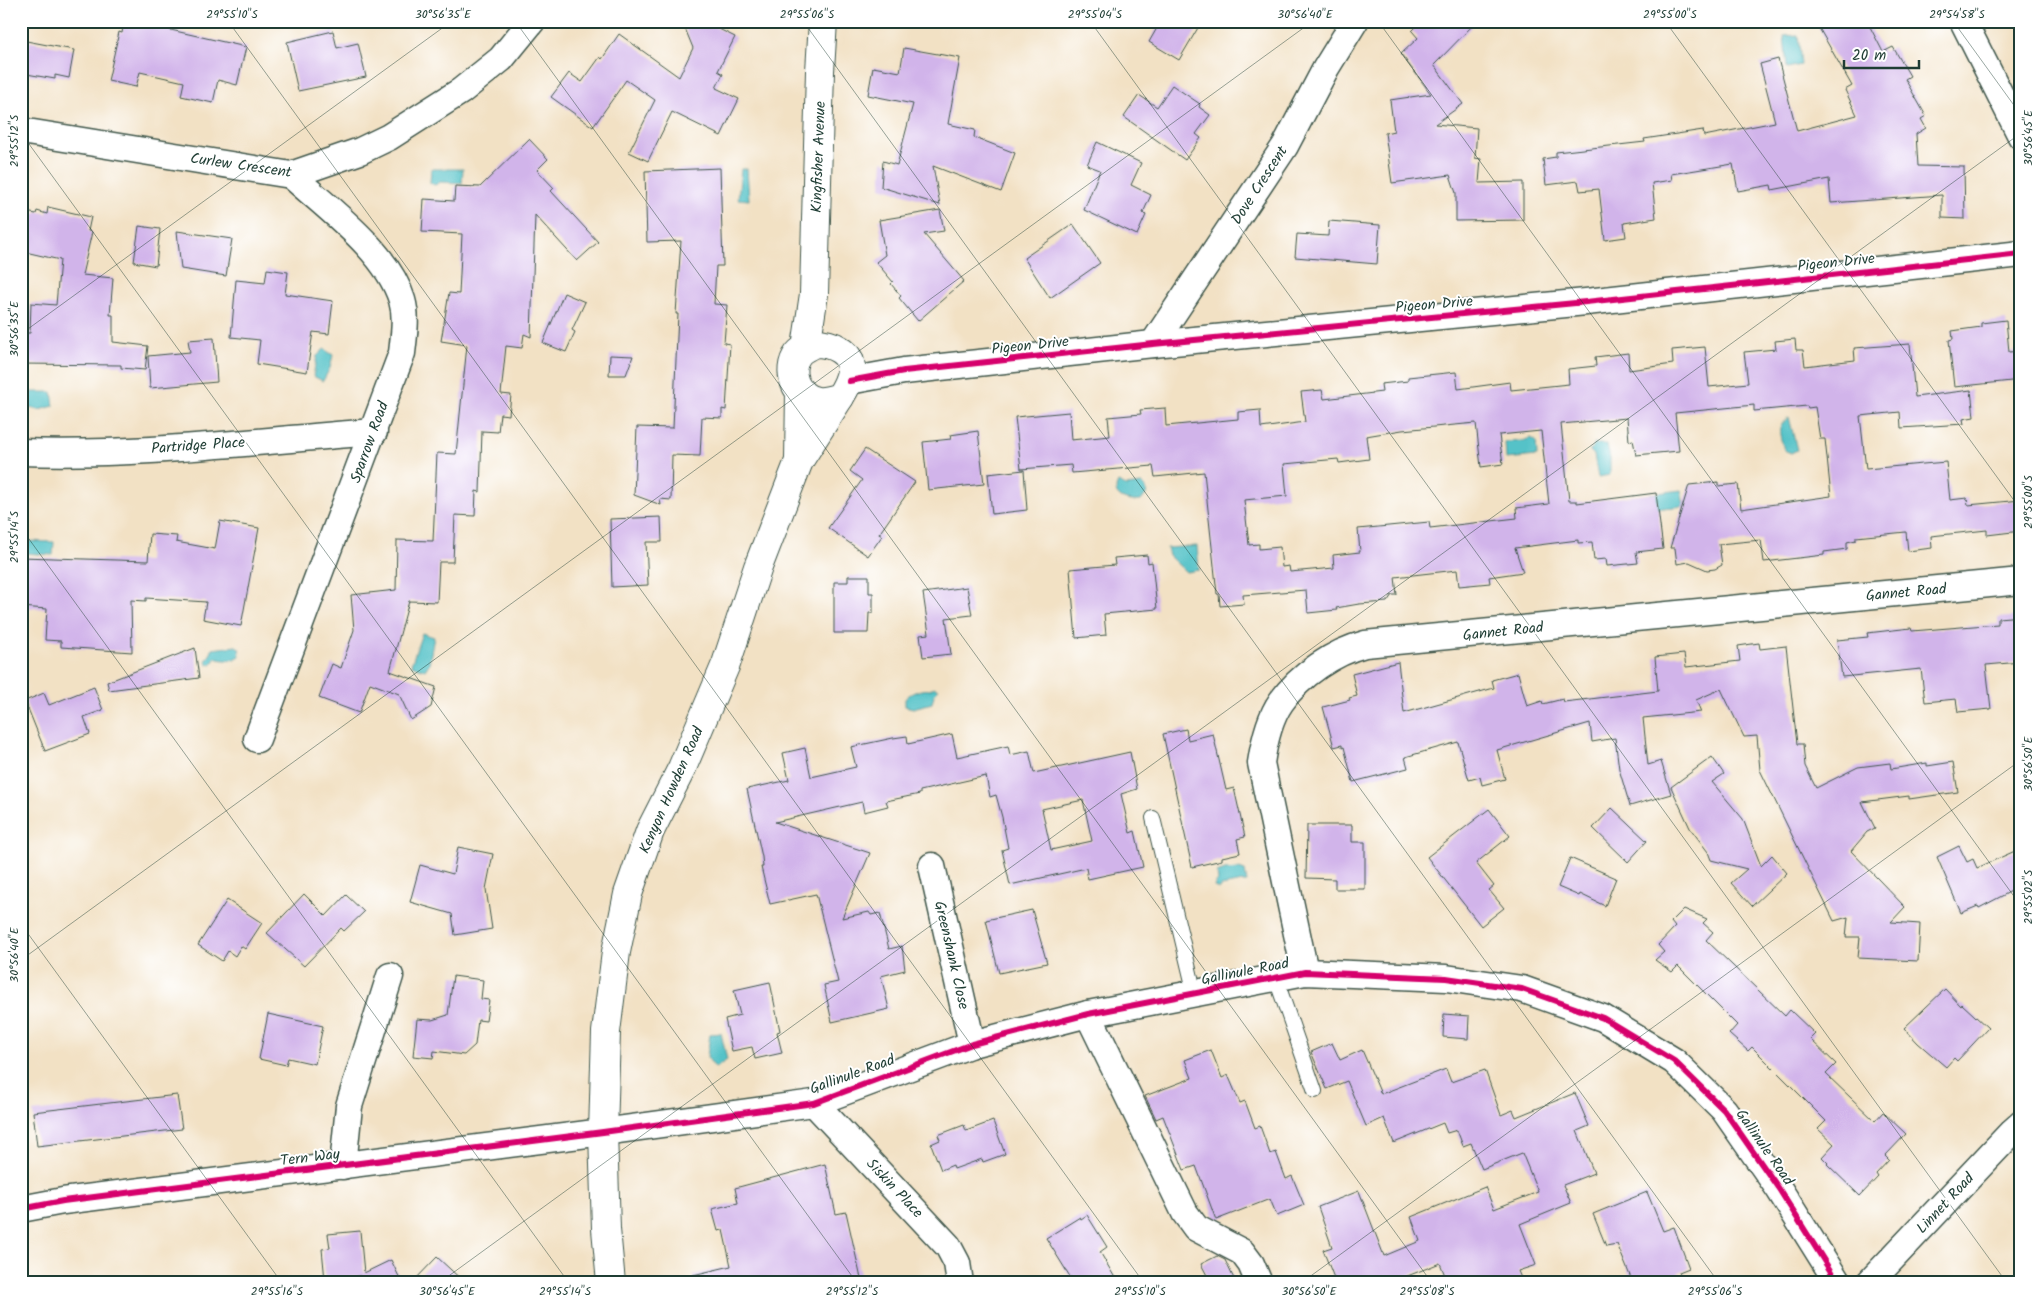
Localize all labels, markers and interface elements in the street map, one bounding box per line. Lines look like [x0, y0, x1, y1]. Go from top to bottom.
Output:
text: 29°55'10"S [206, 5, 258, 24]
text: 30°56'35"E [415, 5, 472, 24]
text: 29°55'06"S [780, 5, 835, 24]
text: 29°55'04"S [1068, 5, 1123, 24]
text: 30°56'40"E [1277, 5, 1334, 24]
text: 29°55'00"S [1643, 5, 1698, 24]
text: 29°54'58"S [1929, 5, 1985, 24]
scale bar [1844, 38, 1920, 70]
text: 20 m [1852, 44, 1886, 68]
street label: Kingfisher Avenue [805, 101, 833, 213]
text: 30°56'45"E [2019, 109, 2038, 166]
text: 29°55'12"S [5, 114, 24, 167]
street label: Dove Crescent [1225, 141, 1294, 230]
street label: Curlew Crescent [189, 147, 293, 185]
street label: Pigeon Drive [1796, 247, 1876, 279]
street label: Pigeon Drive [1394, 290, 1474, 320]
text: 30°56'35"E [5, 300, 24, 357]
street label: Pigeon Drive [990, 330, 1070, 362]
street label: Sparrow Road [344, 398, 396, 486]
street label: Partridge Place [150, 431, 246, 461]
text: 29°55'00"S [2019, 474, 2038, 529]
text: 29°55'14"S [5, 510, 24, 563]
street label: Gannet Road [1865, 577, 1948, 608]
street label: Gannet Road [1462, 616, 1545, 648]
street label: Kenyon Howden Road [633, 723, 711, 858]
text: 30°56'50"E [2019, 735, 2038, 792]
text: 29°55'02"S [2019, 869, 2038, 924]
street label: Greenshank Close [927, 899, 975, 1012]
text: 30°56'40"E [5, 926, 24, 983]
street label: Gallinule Road [1199, 952, 1292, 992]
street label: Gallinule Road [806, 1048, 899, 1101]
street label: Gallinule Road [1729, 1104, 1800, 1191]
street label: Tern Way [279, 1142, 342, 1174]
street label: Siskin Place [860, 1153, 929, 1224]
street label: Linnet Road [1911, 1167, 1981, 1240]
text: 29°55'16"S [251, 1282, 304, 1301]
text: 30°56'45"E [419, 1282, 476, 1301]
text: 29°55'14"S [539, 1282, 592, 1301]
text: 29°55'12"S [826, 1282, 879, 1301]
text: 29°55'10"S [1114, 1282, 1166, 1301]
text: 30°56'50"E [1281, 1282, 1338, 1301]
text: 29°55'08"S [1399, 1282, 1455, 1301]
text: 29°55'06"S [1688, 1282, 1743, 1301]

